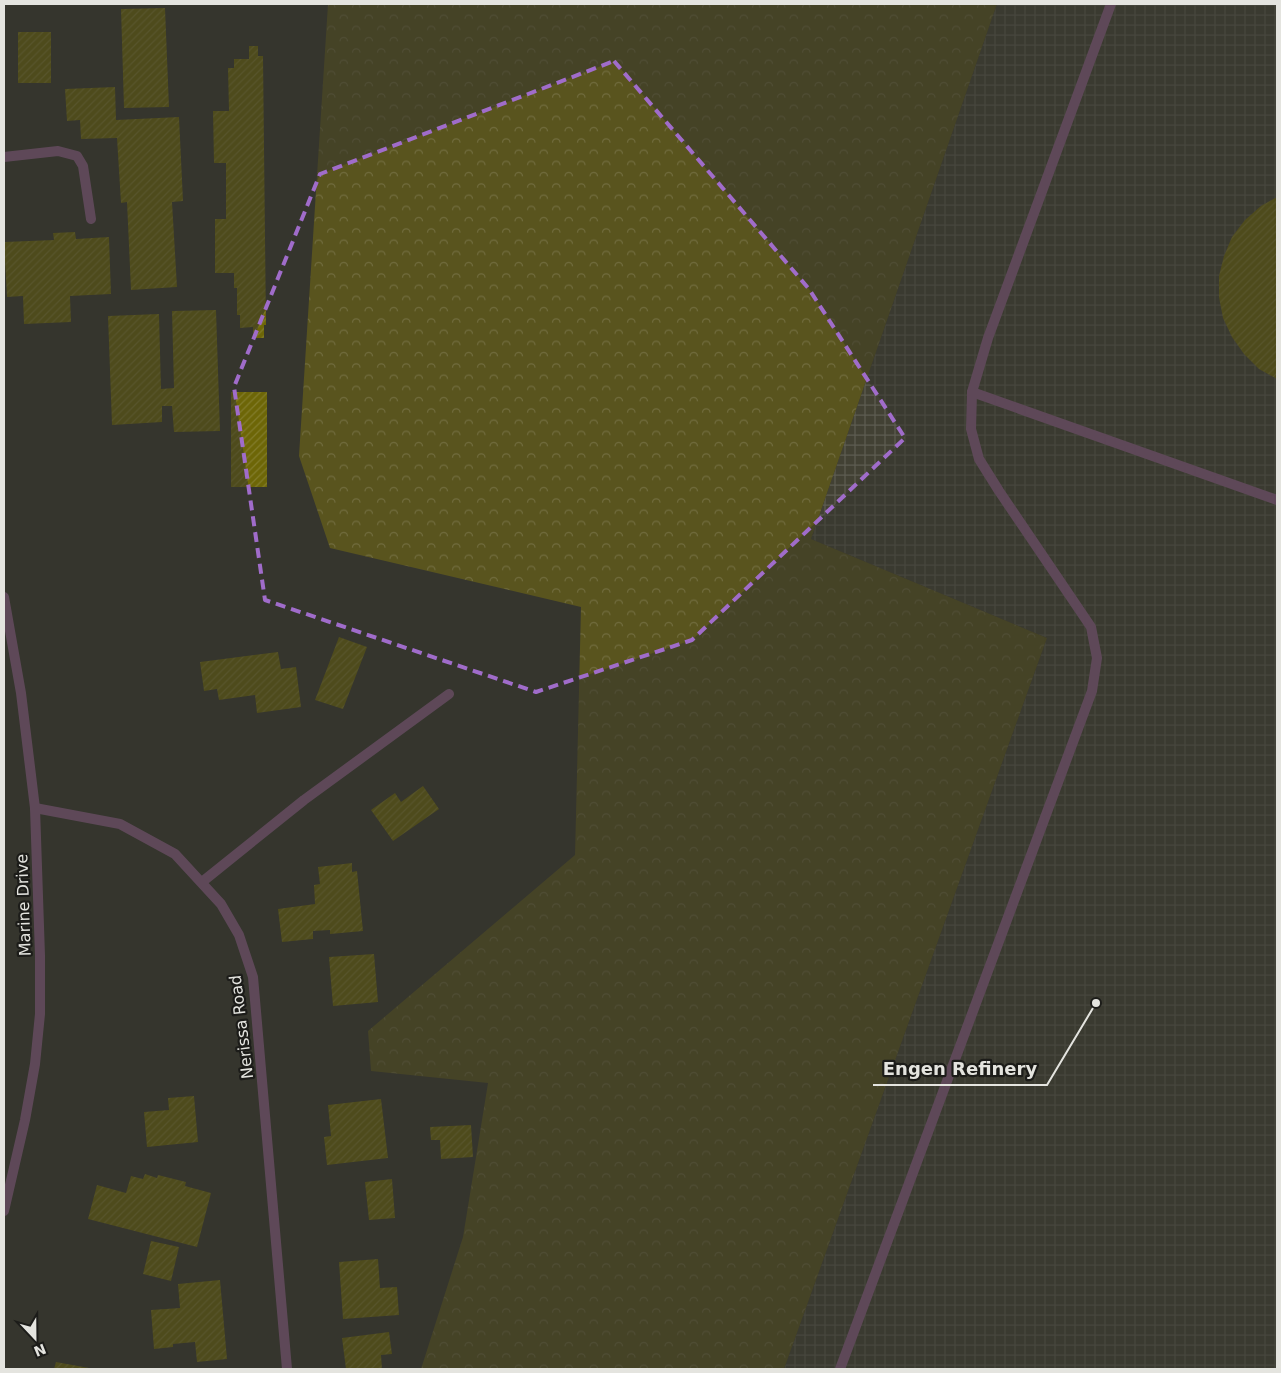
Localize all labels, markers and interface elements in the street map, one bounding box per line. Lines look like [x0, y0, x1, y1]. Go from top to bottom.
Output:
street label: Marine Drive [12, 854, 35, 956]
street label: Nerissa Road [226, 974, 257, 1080]
callout: Engen Refinery [873, 1052, 1047, 1085]
text: Engen Refinery [883, 1058, 1037, 1079]
north arrow [10, 1313, 60, 1363]
text: N [31, 1340, 48, 1360]

